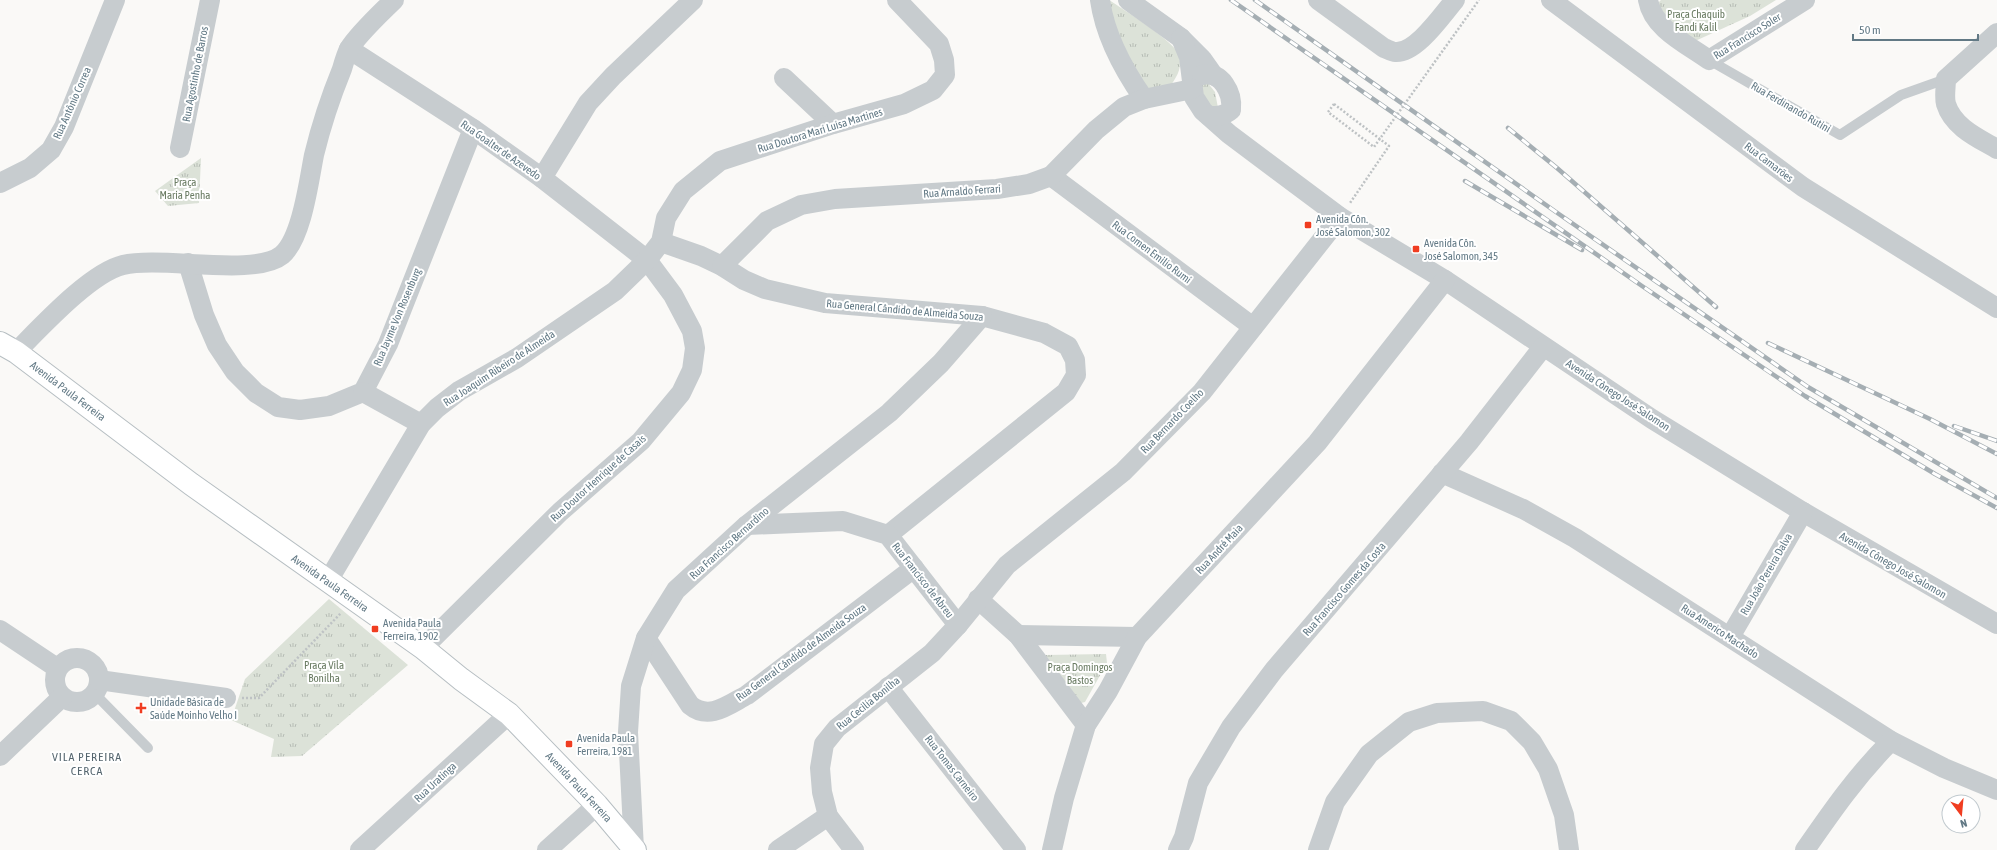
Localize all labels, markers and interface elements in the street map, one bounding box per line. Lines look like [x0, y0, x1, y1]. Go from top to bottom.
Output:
park label: Praça Chaquib Fandi Kalil [1667, 8, 1725, 33]
street label: Rua Francisco Soler [1711, 10, 1784, 62]
scale bar [1853, 16, 1978, 42]
text: 50 m [1859, 23, 1881, 37]
street label: Rua Agostinho de Barros [180, 25, 210, 123]
street label: Rua Antônio Correa [51, 65, 93, 141]
street label: Rua Ferdinando Rutini [1749, 79, 1833, 135]
street label: Rua Doutora Mari Luisa Martines [756, 105, 884, 155]
street label: Rua Goalter de Azevedo [459, 118, 543, 182]
street label: Rua Camarões [1742, 140, 1796, 184]
park label: Praça Maria Penha [160, 176, 210, 201]
street label: Rua Arnaldo Ferrari [923, 182, 1001, 200]
place label: Avenida Côn. José Salomon, 302 [1316, 213, 1390, 238]
street label: Rua Comen Emilio Rumi [1110, 218, 1194, 286]
marker: Avenida Côn. José Salomon, 302 [1303, 220, 1313, 230]
place label: Avenida Côn. José Salomon, 345 [1424, 237, 1498, 262]
marker: Avenida Côn. José Salomon, 345 [1411, 244, 1421, 254]
street label: Rua Jayme Von Rosenburg [371, 266, 423, 368]
street label: Rua General Cândido de Almeida Souza [826, 297, 984, 323]
street label: Rua Joaquim Ribeiro de Almeida [441, 328, 557, 408]
street label: Avenida Cônego José Salomon [1564, 357, 1672, 433]
street label: Avenida Paula Ferreira [28, 359, 108, 423]
street label: Rua Bernardo Coelho [1138, 386, 1206, 456]
street label: Rua Doutor Henrique de Casais [548, 432, 648, 524]
street label: Rua Francisco Bernardino [687, 504, 771, 582]
street label: Rua André Maia [1193, 522, 1245, 576]
street label: Avenida Cônego José Salomon [1837, 529, 1949, 601]
street label: Rua João Pereira Dalva [1738, 531, 1794, 617]
street label: Rua Francisco de Abreu [890, 540, 956, 620]
street label: Rua Francisco Gomes da Costa [1300, 540, 1388, 638]
street label: Avenida Paula Ferreira [289, 552, 371, 614]
street label: Rua General Cândido de Almeida Souza [734, 601, 868, 703]
street label: Rua Americo Machado [1679, 602, 1761, 660]
place label: Avenida Paula Ferreira, 1902 [383, 617, 441, 642]
marker: Avenida Paula Ferreira, 1902 [370, 624, 380, 634]
park label: Praça Vila Bonilha [304, 659, 344, 684]
park label: Praça Domingos Bastos [1048, 661, 1113, 686]
street label: Rua Cecilia Bonilha [834, 674, 902, 732]
place label: Unidade Básica de Saúde Moinho Velho I [150, 696, 237, 721]
marker: Unidade Básica de Saúde Moinho Velho I [135, 702, 147, 714]
place label: Avenida Paula Ferreira, 1981 [577, 732, 635, 757]
street label: Rua Tomas Carneiro [923, 733, 981, 803]
marker: Avenida Paula Ferreira, 1981 [564, 739, 574, 749]
district label: VILA PEREIRA CERCA [52, 750, 122, 778]
street label: Avenida Paula Ferreira [544, 750, 614, 824]
street label: Rua Uratinga [412, 760, 458, 804]
north arrow [1941, 794, 1981, 834]
text: N [1959, 817, 1969, 830]

